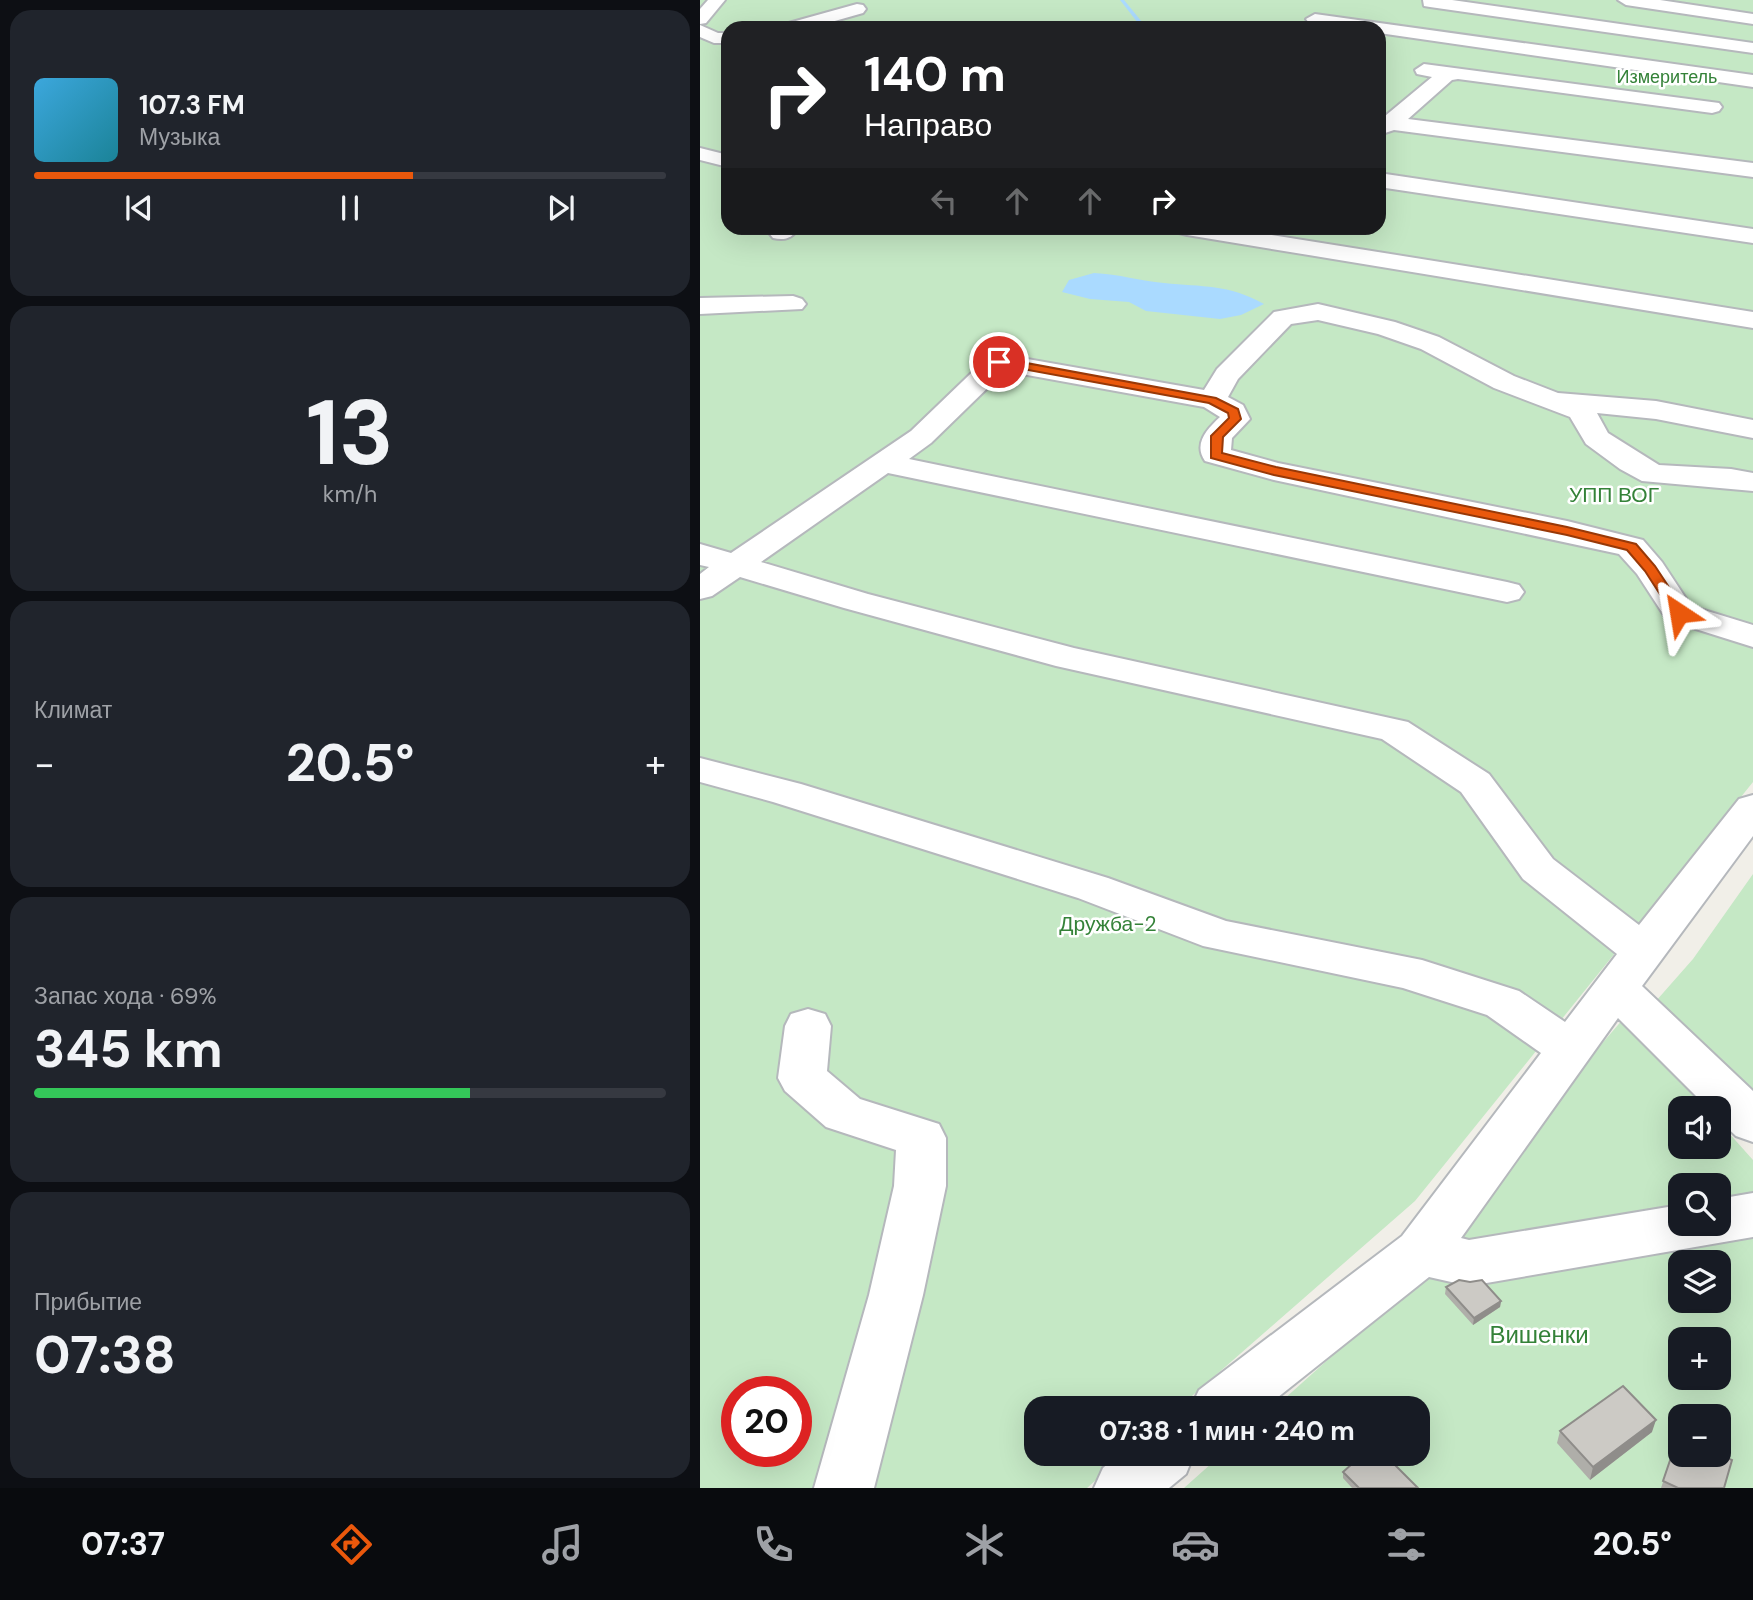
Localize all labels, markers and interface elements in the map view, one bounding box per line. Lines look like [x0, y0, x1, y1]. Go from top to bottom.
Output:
text: 140 m [864, 42, 1006, 106]
icon: right [749, 49, 840, 140]
park label: Измеритель [1617, 65, 1717, 89]
text: 107.3 FM [139, 88, 245, 122]
text: Направо [864, 104, 992, 146]
text: Музыка [139, 122, 220, 152]
icon: left [925, 182, 963, 220]
icon: ahead [998, 182, 1036, 220]
icon: ahead [1071, 182, 1109, 220]
icon: right [1144, 182, 1182, 220]
icon: previous [120, 189, 158, 227]
icon: pause [331, 189, 369, 227]
icon: next [542, 189, 580, 227]
pin [969, 332, 1029, 392]
icon: arrive [980, 343, 1018, 381]
text: 13 [306, 374, 394, 492]
text: km/h [323, 479, 377, 509]
park label: УПП ВОГ [1569, 481, 1659, 509]
position arrow [1642, 576, 1716, 650]
text: Климат [34, 695, 112, 725]
text: 20.5° [286, 729, 414, 797]
text: − [34, 739, 55, 789]
text: + [645, 739, 666, 789]
park label: Дружба-2 [1059, 910, 1157, 938]
text: Запас хода · 69% [34, 981, 217, 1011]
text: 345 km [34, 1015, 223, 1083]
map controls [1668, 1096, 1731, 1467]
button: sound [1668, 1096, 1731, 1159]
button: search [1668, 1173, 1731, 1236]
button: layers [1668, 1250, 1731, 1313]
text: Прибытие [34, 1287, 142, 1317]
park label: Вишенки [1489, 1319, 1589, 1350]
text: 07:38 [34, 1321, 176, 1389]
button: + [1668, 1327, 1731, 1390]
speed limit sign: 20 [721, 1376, 812, 1467]
button: − [1668, 1404, 1731, 1467]
text: 07:38 · 1 мин · 240 m [1099, 1414, 1355, 1448]
icon: directions [327, 1520, 376, 1569]
icon: music [538, 1520, 587, 1569]
icon: phone [749, 1520, 798, 1569]
icon: climate [960, 1520, 1009, 1569]
icon: car [1171, 1520, 1220, 1569]
icon: filters [1382, 1520, 1431, 1569]
text: 07:37 [81, 1523, 165, 1565]
text: 20.5° [1593, 1523, 1672, 1565]

